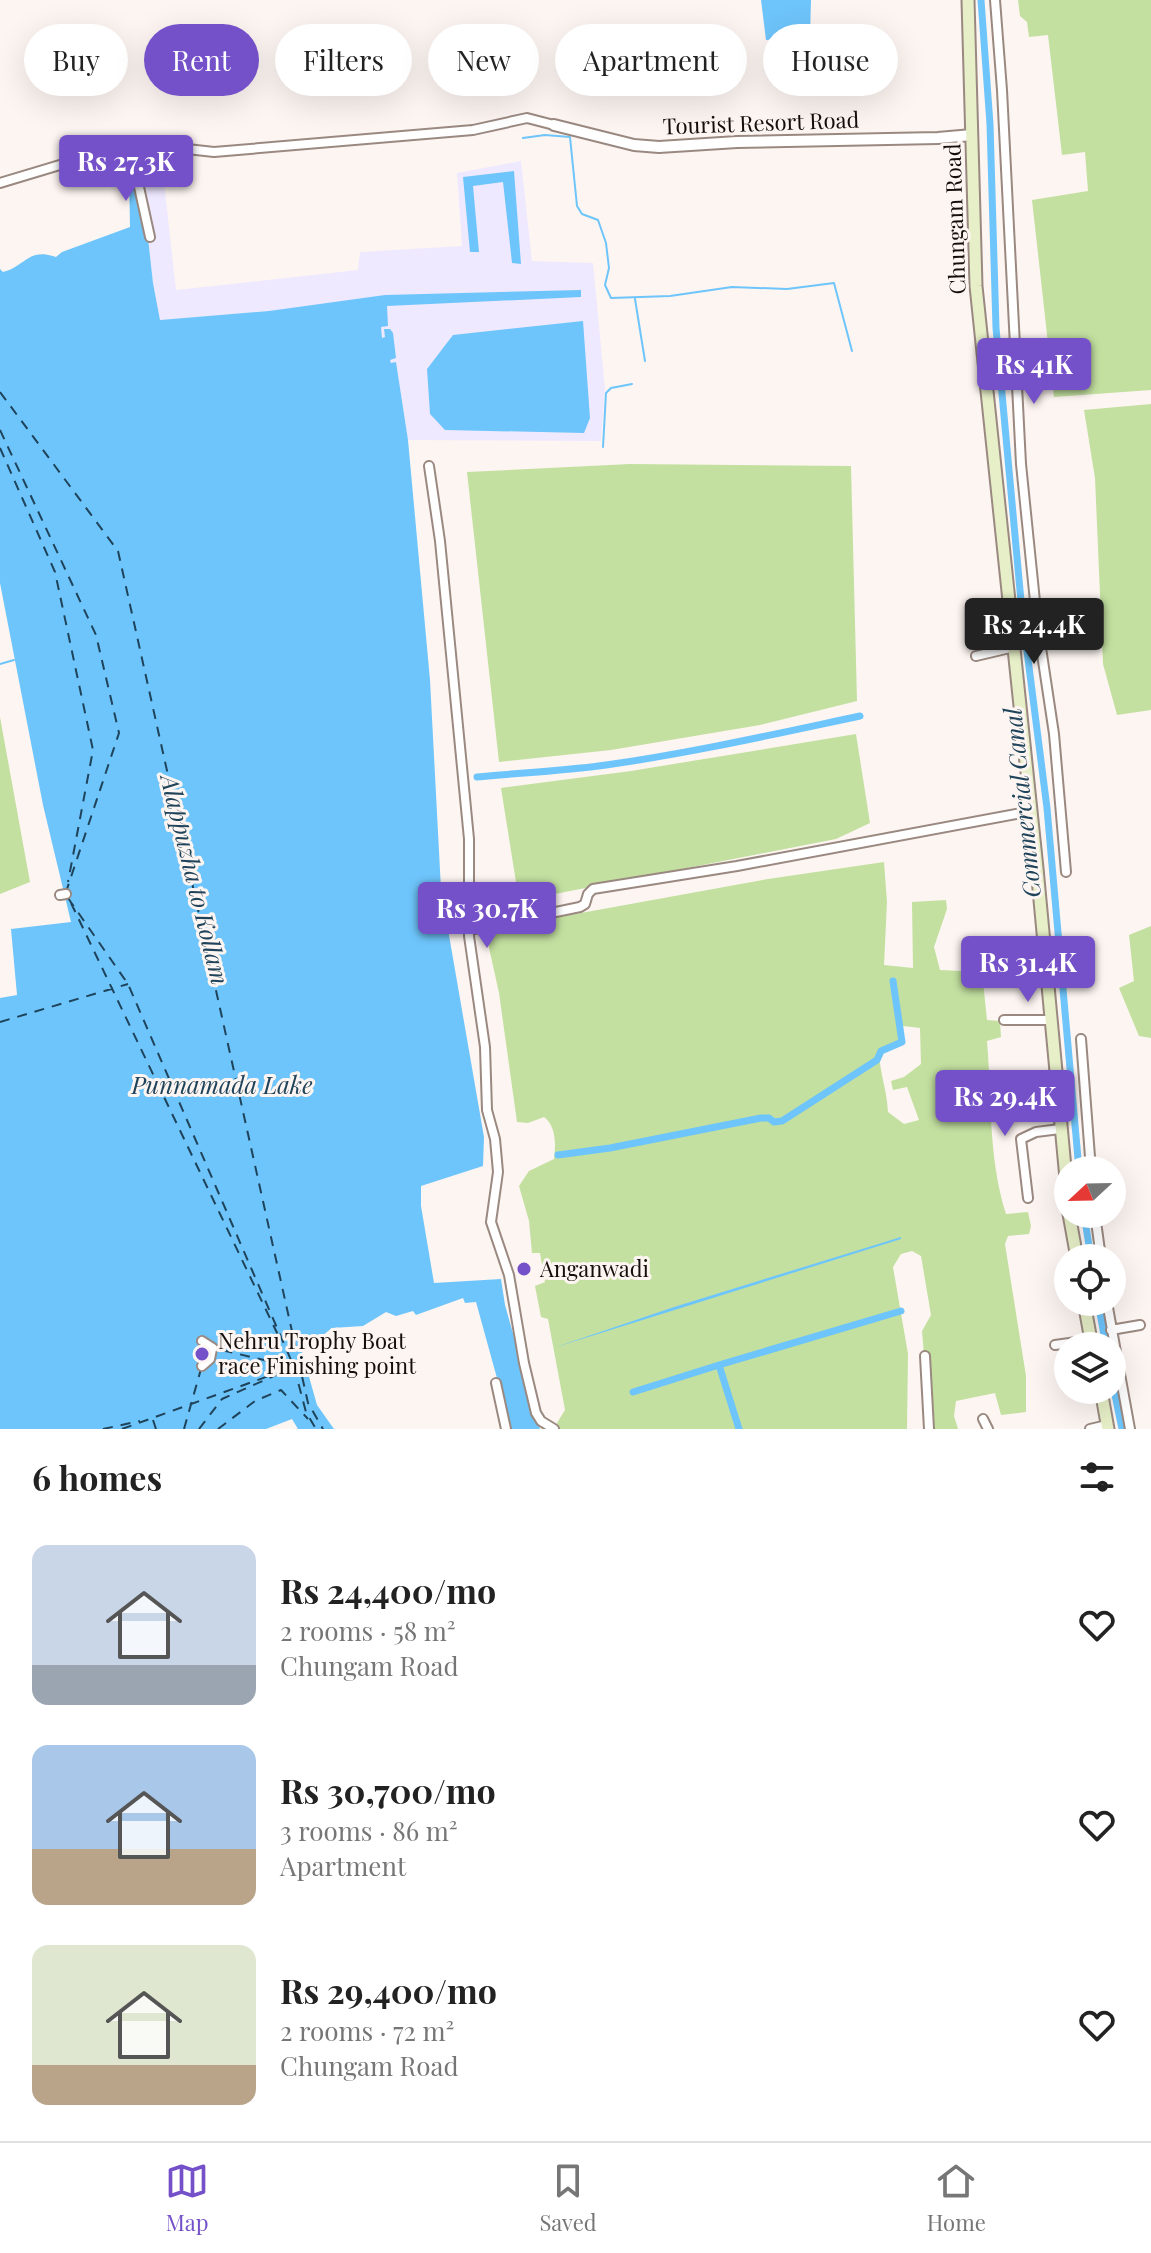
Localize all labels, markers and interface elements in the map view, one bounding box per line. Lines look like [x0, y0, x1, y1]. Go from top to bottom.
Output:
chip: Buy [24, 24, 128, 96]
chip: Rent [144, 24, 259, 96]
chip: Filters [275, 24, 412, 96]
chip: New [428, 24, 539, 96]
chip: Apartment [555, 24, 747, 96]
chip: House [763, 24, 898, 96]
street label: Tourist Resort Road [662, 104, 860, 140]
pin: Rs 27.3K [43, 135, 209, 203]
text: Rs 27.3K [77, 143, 175, 178]
street label: Chungam Road [936, 143, 972, 295]
pin: Rs 41K [969, 338, 1099, 406]
text: Rs 41K [995, 346, 1073, 381]
pin: Rs 24.4K [951, 598, 1117, 666]
text: Rs 24.4K [983, 606, 1085, 641]
water label: Commercial Canal [995, 706, 1047, 900]
water label: Alappuzha to Kollam [154, 768, 237, 988]
pin: Rs 30.7K [404, 882, 570, 950]
text: Rs 30.7K [436, 890, 538, 925]
pin: Rs 31.4K [945, 936, 1111, 1004]
text: Rs 31.4K [979, 944, 1077, 979]
water label: Punnamada Lake [130, 1068, 313, 1100]
pin: Rs 29.4K [922, 1070, 1088, 1138]
text: Rs 29.4K [953, 1078, 1057, 1113]
north arrow [1054, 1156, 1126, 1228]
map controls [1054, 1156, 1126, 1404]
button: locate [1054, 1244, 1126, 1316]
place label: Anganwadi [539, 1253, 649, 1283]
marker: Anganwadi [515, 1260, 533, 1278]
place label: Nehru Trophy Boat race Finishing point [218, 1325, 417, 1380]
button: layers [1054, 1332, 1126, 1404]
marker: Nehru Trophy Boat race Finishing point [193, 1345, 211, 1363]
text: 6 homes [32, 1454, 162, 1500]
icon: filters [1075, 1455, 1119, 1499]
text: Rs 24,400/mo [280, 1567, 496, 1613]
icon: home [96, 1577, 192, 1673]
icon: heart [1075, 1603, 1119, 1647]
text: 2 rooms · 58 m² [280, 1613, 456, 1648]
text: Chungam Road [280, 1648, 459, 1683]
text: Rs 30,700/mo [280, 1767, 496, 1813]
icon: home [96, 1777, 192, 1873]
icon: heart [1075, 1803, 1119, 1847]
text: 3 rooms · 86 m² [280, 1813, 458, 1848]
text: Apartment [280, 1848, 406, 1883]
text: Rs 29,400/mo [280, 1967, 497, 2013]
icon: home [96, 1977, 192, 2073]
icon: heart [1075, 2003, 1119, 2047]
text: 2 rooms · 72 m² [280, 2013, 454, 2048]
text: Chungam Road [280, 2048, 459, 2083]
tab: Map [165, 2159, 209, 2237]
tab: Saved [539, 2159, 597, 2237]
tab: Home [927, 2159, 986, 2237]

